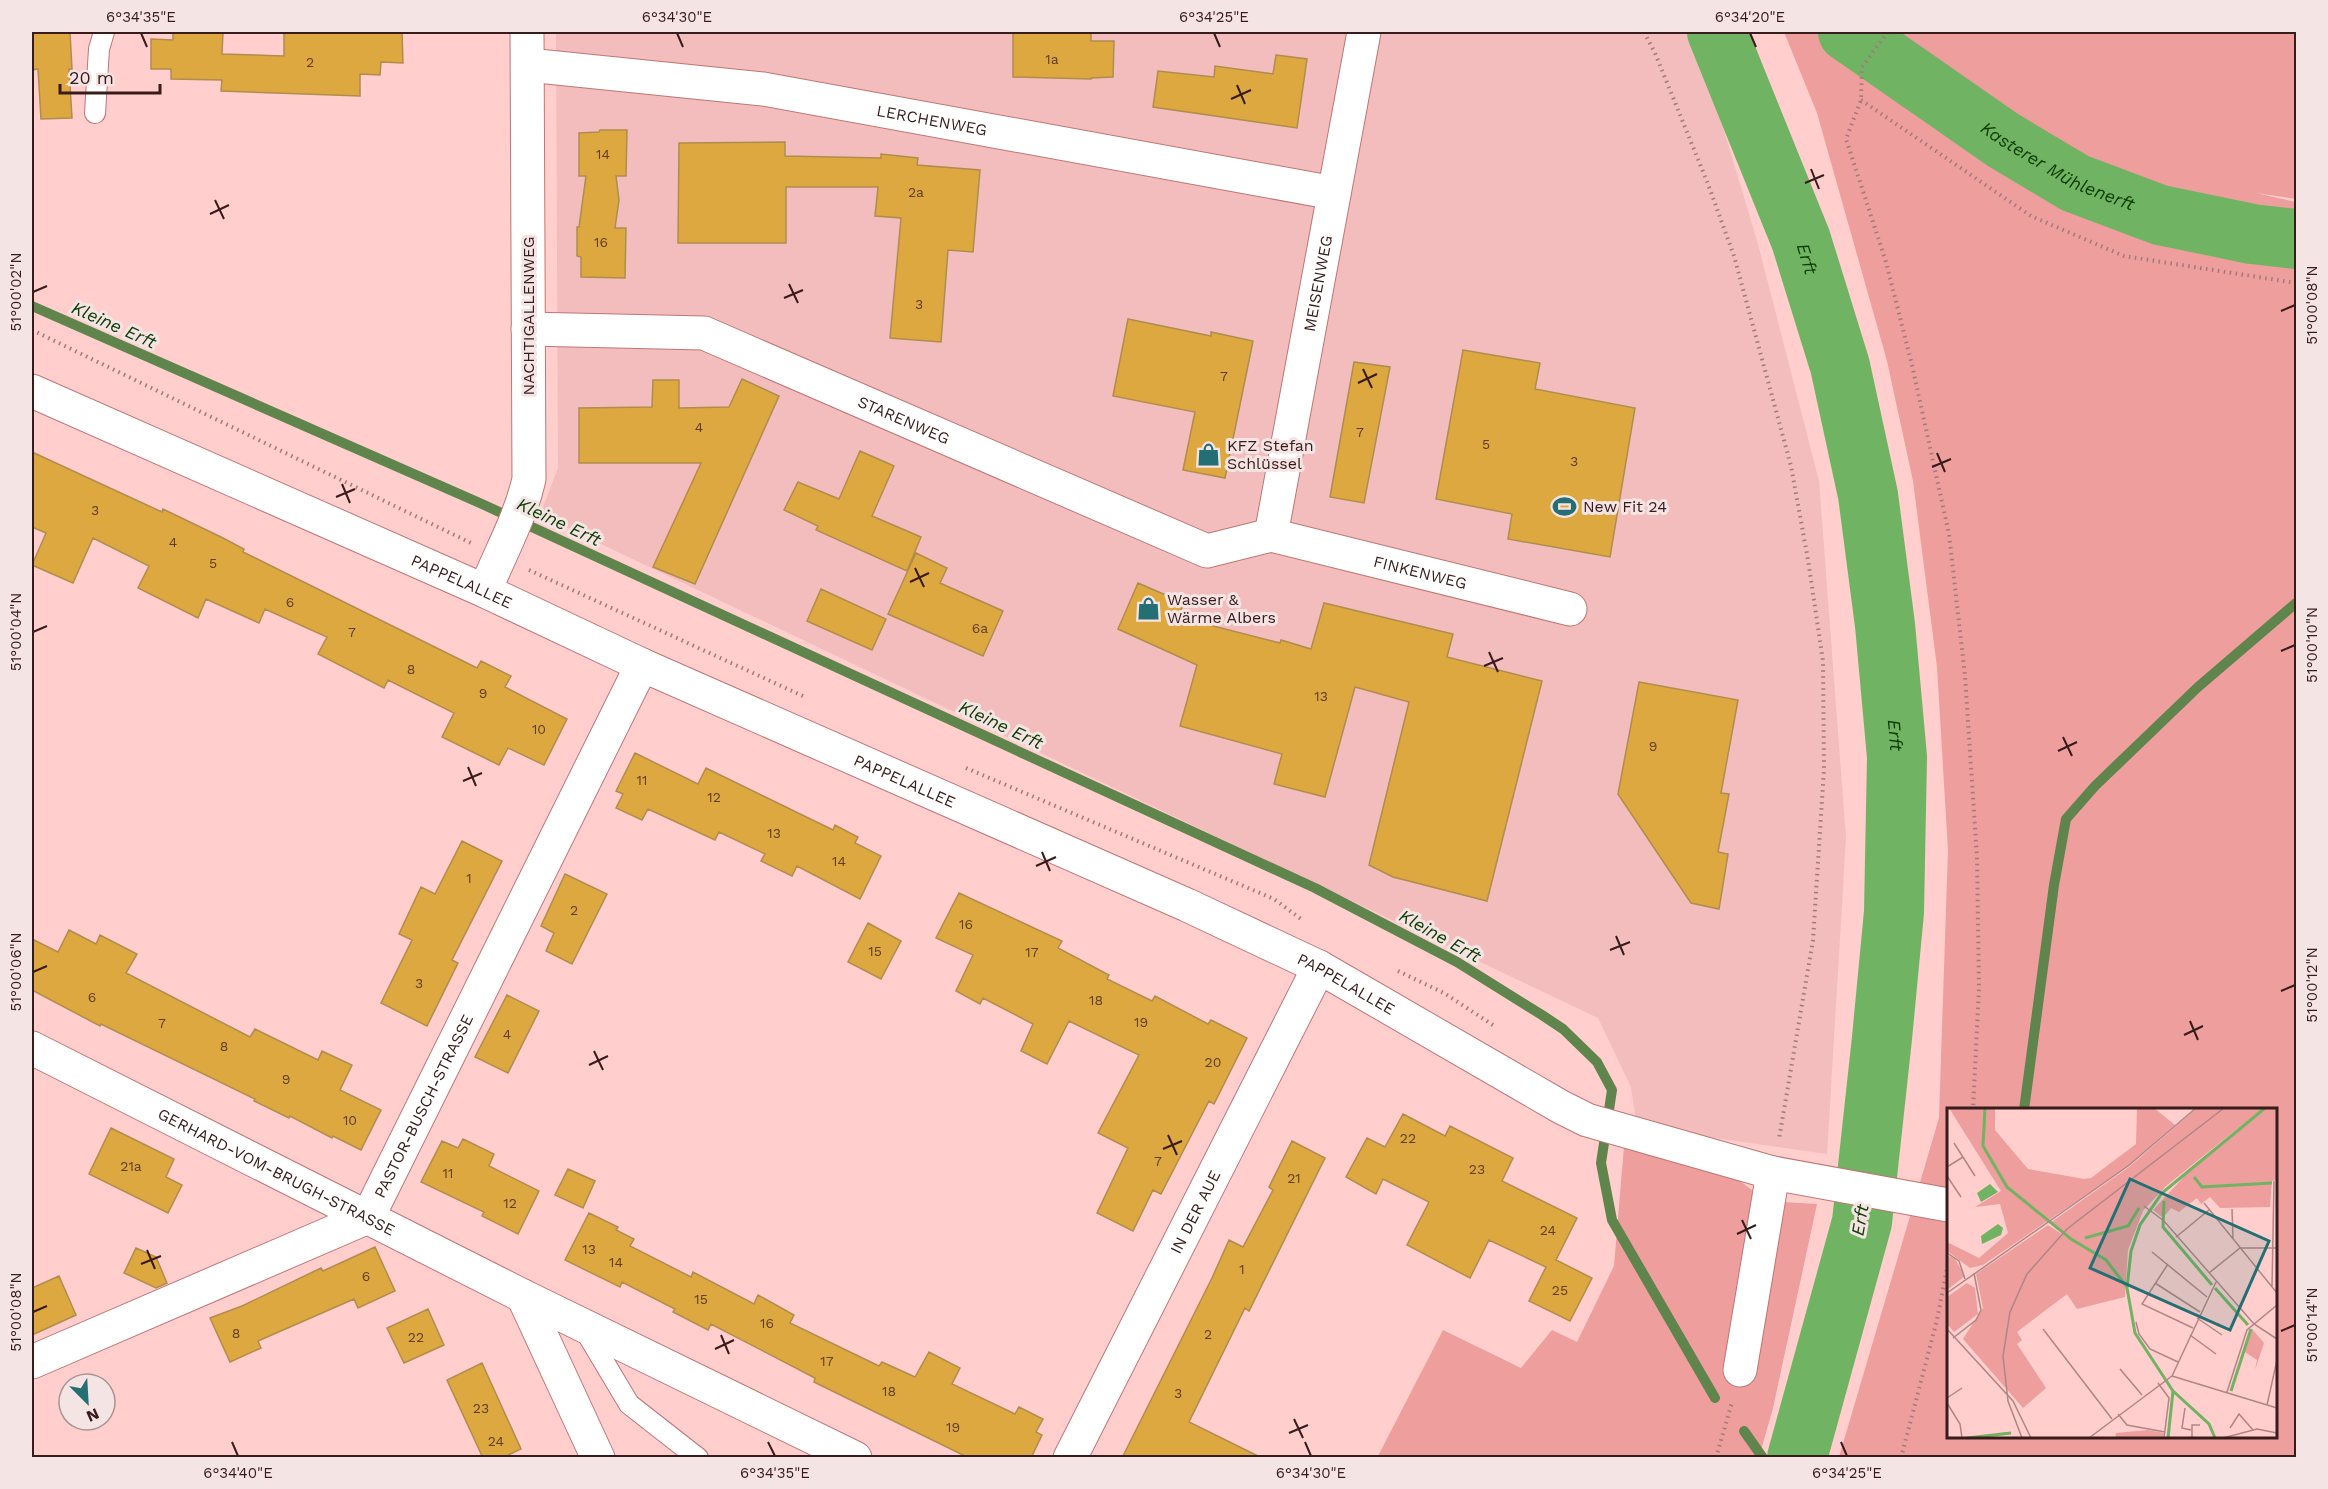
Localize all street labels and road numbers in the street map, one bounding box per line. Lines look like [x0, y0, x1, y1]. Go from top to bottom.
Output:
street label: LERCHENWEG [875, 101, 989, 140]
street label: MEISENWEG [1300, 234, 1336, 333]
street label: NACHTIGALLENWEG [519, 236, 538, 396]
street label: STARENWEG [855, 392, 953, 448]
street label: PAPPELALLEE [408, 551, 515, 613]
street label: FINKENWEG [1371, 552, 1469, 593]
street label: PAPPELALLEE [851, 751, 958, 812]
street label: PAPPELALLEE [1294, 949, 1398, 1019]
street label: PASTOR-BUSCH-STRASSE [370, 1011, 477, 1201]
street label: GERHARD-VOM-BRUGH-STRASSE [155, 1104, 398, 1240]
street label: IN DER AUE [1166, 1167, 1224, 1257]

